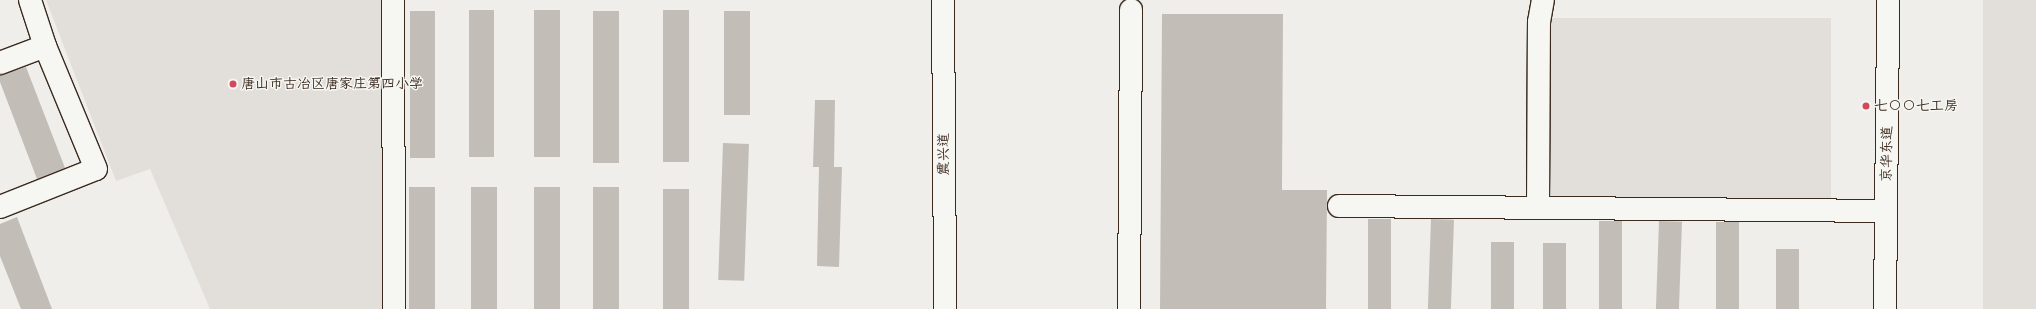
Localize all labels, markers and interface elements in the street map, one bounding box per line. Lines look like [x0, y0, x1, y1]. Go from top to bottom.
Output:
place label: 唐山市古冶区唐家庄第四小学 [241, 76, 423, 92]
marker: 唐山市古冶区唐家庄第四小学 [228, 79, 238, 89]
place label: 七〇〇七工房 [1874, 98, 1958, 114]
marker: 七〇〇七工房 [1861, 101, 1871, 111]
street label: 京华东道 [1878, 126, 1896, 182]
street label: 震兴道 [936, 133, 952, 175]

